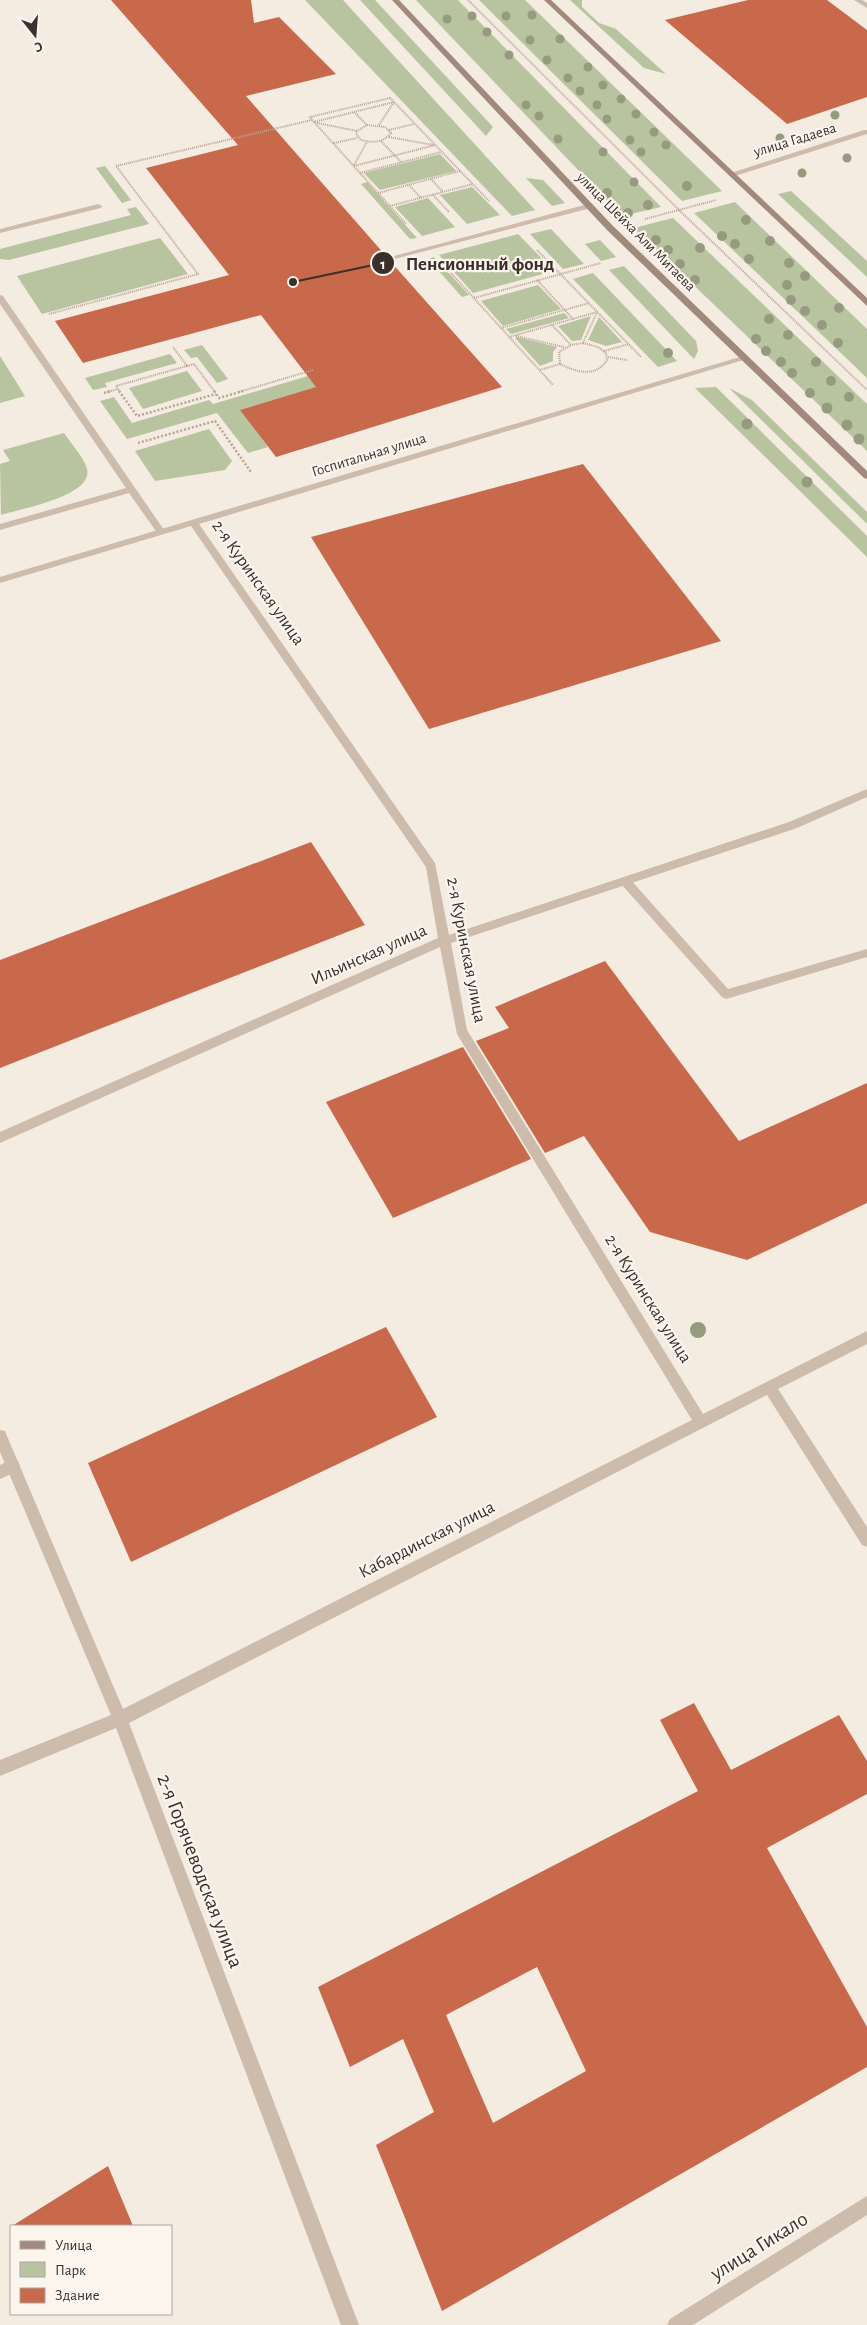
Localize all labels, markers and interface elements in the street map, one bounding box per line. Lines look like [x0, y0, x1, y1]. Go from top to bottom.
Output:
north arrow [10, 10, 60, 60]
text: С [33, 39, 44, 54]
street label: улица Гадаева [751, 120, 838, 160]
street label: улица Шейха Али Митаева [573, 169, 698, 294]
callout: Пенсионный фонд [371, 246, 565, 280]
text: Пенсионный фонд [406, 255, 554, 274]
text: 1 [380, 257, 386, 272]
street label: Госпитальная улица [310, 430, 428, 480]
street label: 2-я Куринская улица [208, 517, 308, 649]
street label: 2-я Куринская улица [443, 876, 489, 1024]
street label: Ильинская улица [308, 921, 430, 989]
street label: 2-я Куринская улица [601, 1232, 695, 1366]
street label: Кабардинская улица [356, 1497, 498, 1582]
street label: 2-я Горячеводская улица [153, 1771, 247, 1971]
street label: улица Гикало [706, 2208, 811, 2285]
legend [10, 2225, 172, 2315]
text: Улица [55, 2238, 92, 2253]
text: Парк [55, 2263, 86, 2278]
text: Здание [55, 2288, 100, 2303]

